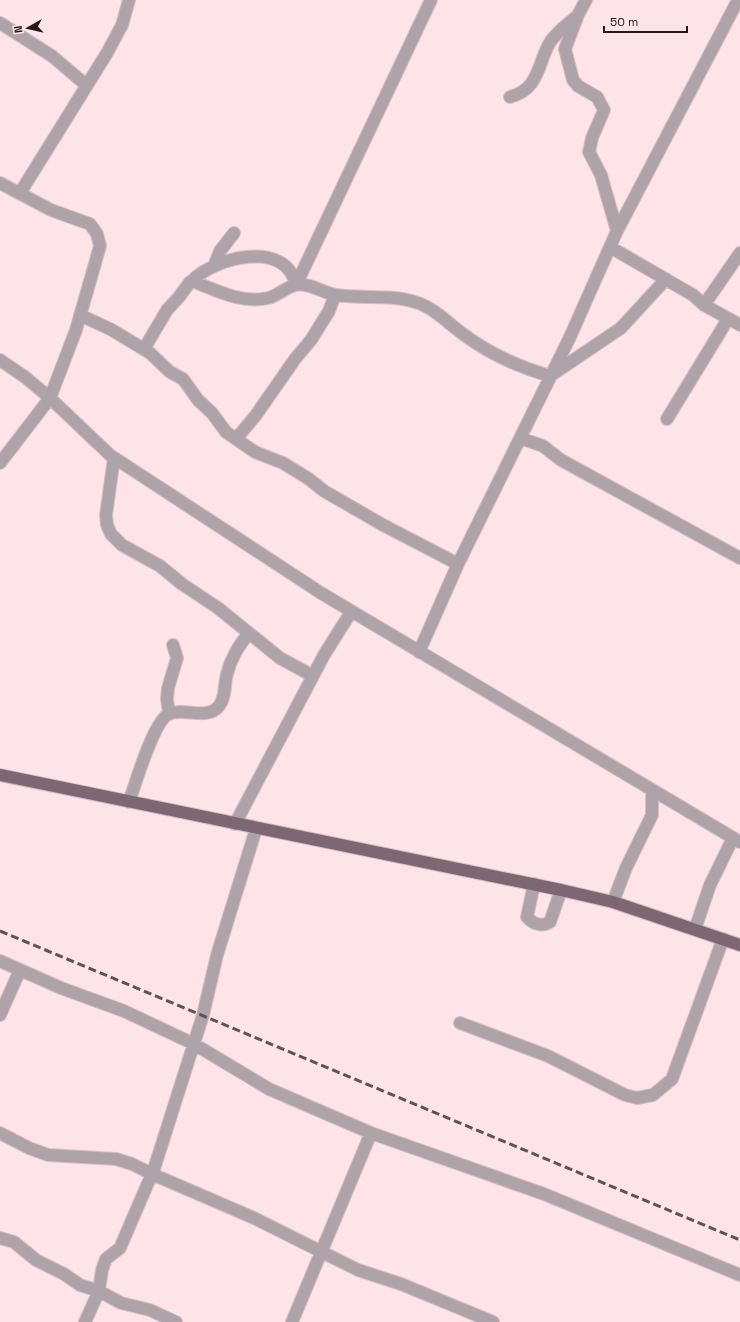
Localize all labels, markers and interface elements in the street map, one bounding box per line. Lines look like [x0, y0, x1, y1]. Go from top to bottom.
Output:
north arrow [8, 8, 48, 48]
scale bar [604, 8, 687, 34]
text: 50 m [610, 14, 638, 30]
text: N [11, 25, 26, 34]

